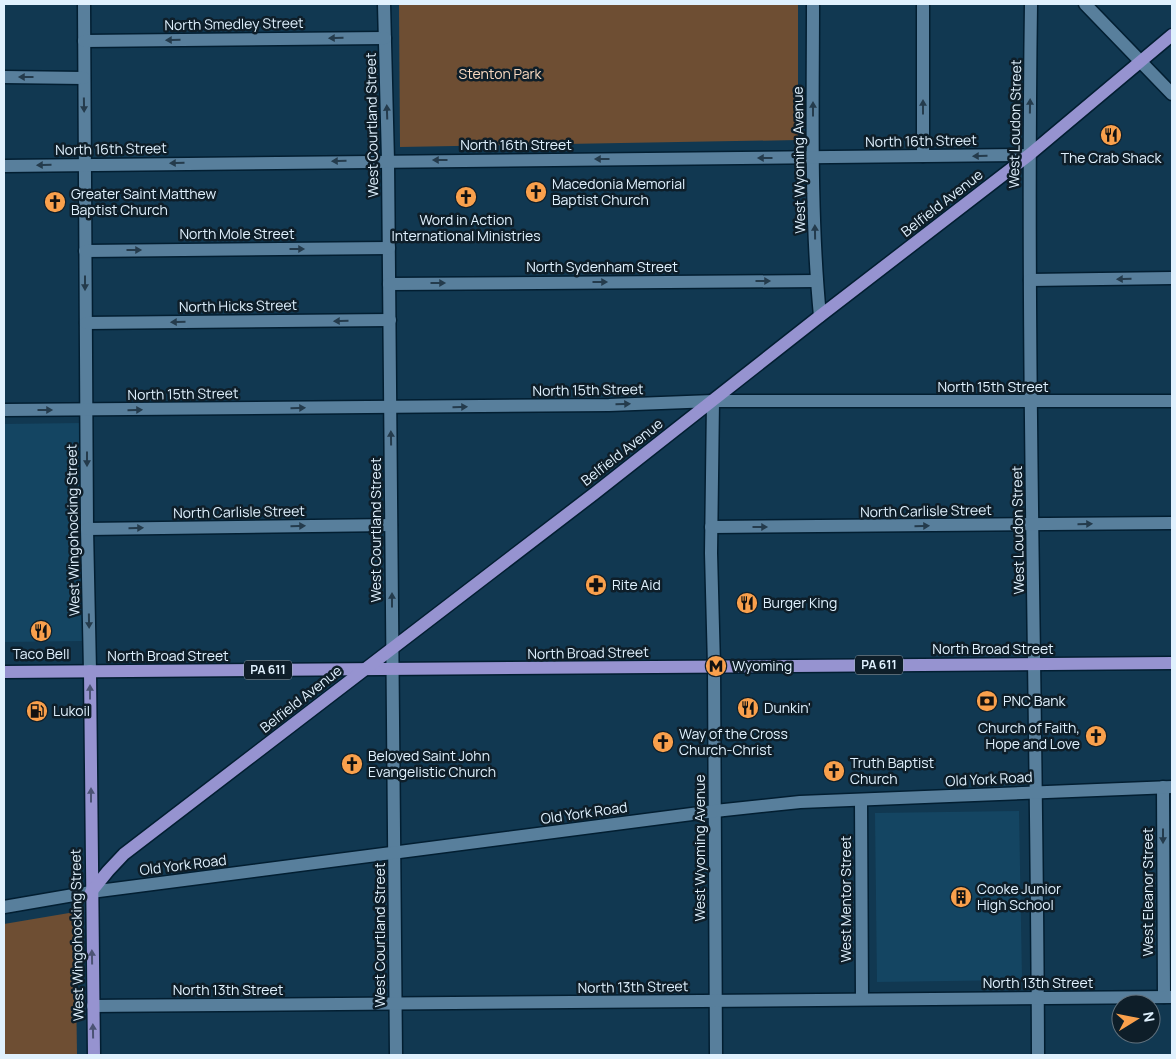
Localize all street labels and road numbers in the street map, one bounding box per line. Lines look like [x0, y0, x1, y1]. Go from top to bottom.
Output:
street label: North Smedley Street [164, 13, 304, 34]
street label: West Courtland Street [361, 52, 382, 198]
street label: West Loudon Street [1004, 59, 1025, 189]
street label: West Wyoming Avenue [788, 86, 809, 234]
street label: North 16th Street [865, 130, 977, 151]
street label: North 16th Street [460, 135, 572, 154]
street label: North 16th Street [55, 138, 167, 159]
street label: Belfield Avenue [897, 165, 987, 241]
street label: North Mole Street [179, 224, 295, 243]
street label: North Sydenham Street [526, 257, 678, 276]
street label: North Hicks Street [179, 295, 298, 316]
street label: North 15th Street [937, 377, 1049, 396]
street label: North 15th Street [532, 379, 644, 400]
street label: North 15th Street [127, 383, 239, 404]
street label: Belfield Avenue [577, 414, 667, 490]
street label: West Wingohocking Street [61, 443, 84, 616]
street label: West Courtland Street [366, 457, 385, 603]
street label: West Loudon Street [1007, 465, 1028, 595]
street label: North Carlisle Street [860, 500, 992, 521]
street label: North Carlisle Street [173, 501, 305, 522]
street label: North Broad Street [932, 639, 1054, 658]
street label: North Broad Street [527, 642, 649, 663]
street label: North Broad Street [107, 646, 229, 665]
road number: PA 611 [855, 656, 903, 674]
road number: PA 611 [244, 660, 292, 680]
street label: Belfield Avenue [256, 661, 346, 737]
street label: Old York Road [945, 767, 1033, 790]
street label: West Wyoming Avenue [690, 774, 709, 922]
street label: Old York Road [539, 797, 629, 828]
street label: West Eleanor Street [1138, 827, 1157, 956]
street label: West Mentor Street [836, 835, 855, 962]
street label: West Wingohocking Street [65, 848, 88, 1021]
street label: Old York Road [138, 850, 227, 879]
street label: West Courtland Street [370, 862, 389, 1008]
street label: North 13th Street [983, 973, 1094, 992]
street label: North 13th Street [577, 976, 689, 997]
street label: North 13th Street [173, 980, 284, 999]

